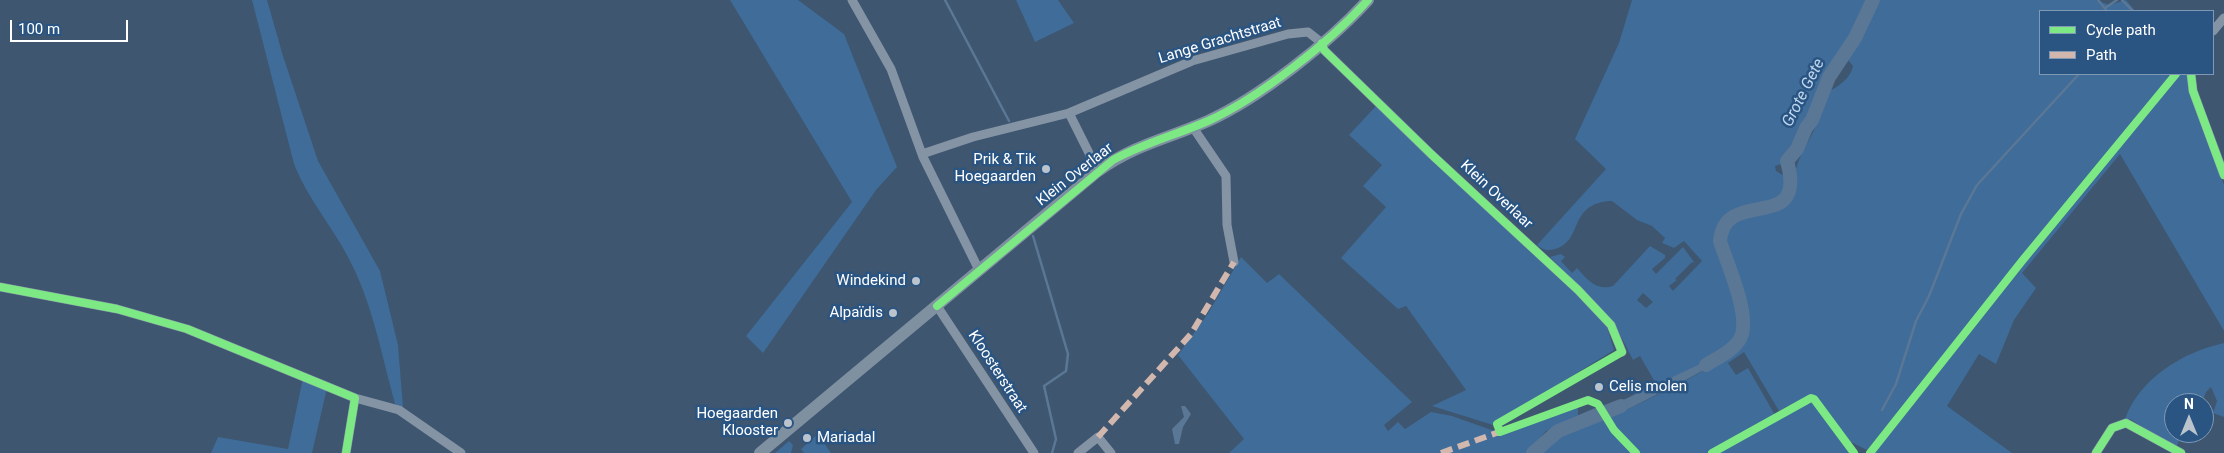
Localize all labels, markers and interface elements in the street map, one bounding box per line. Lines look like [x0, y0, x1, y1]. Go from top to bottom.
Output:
scale bar [12, 10, 130, 42]
legend [2039, 10, 2214, 75]
street label: Lange Grachtstraat [1156, 14, 1284, 68]
text: 100 m [18, 20, 60, 38]
text: Cycle path [2086, 21, 2156, 39]
text: Path [2086, 46, 2117, 64]
water label: Grote Gete [1779, 56, 1829, 130]
street label: Klein Overlaar [1033, 140, 1117, 210]
place label: Prik & Tik Hoegaarden [954, 151, 1036, 186]
street label: Klein Overlaar [1456, 157, 1536, 233]
marker: Prik & Tik Hoegaarden [1040, 163, 1052, 175]
place label: Windekind [836, 272, 906, 290]
marker: Windekind [910, 275, 922, 287]
place label: Alpaïdis [829, 304, 883, 322]
marker: Alpaïdis [887, 307, 899, 319]
street label: Kloosterstraat [964, 327, 1030, 417]
place label: Celis molen [1609, 378, 1687, 396]
marker: Celis molen [1593, 381, 1605, 393]
north arrow [2164, 393, 2214, 443]
text: N [2184, 396, 2194, 412]
place label: Hoegaarden Klooster [696, 405, 778, 440]
marker: Hoegaarden Klooster [782, 417, 794, 429]
place label: Mariadal [817, 429, 875, 447]
marker: Mariadal [801, 432, 813, 444]

